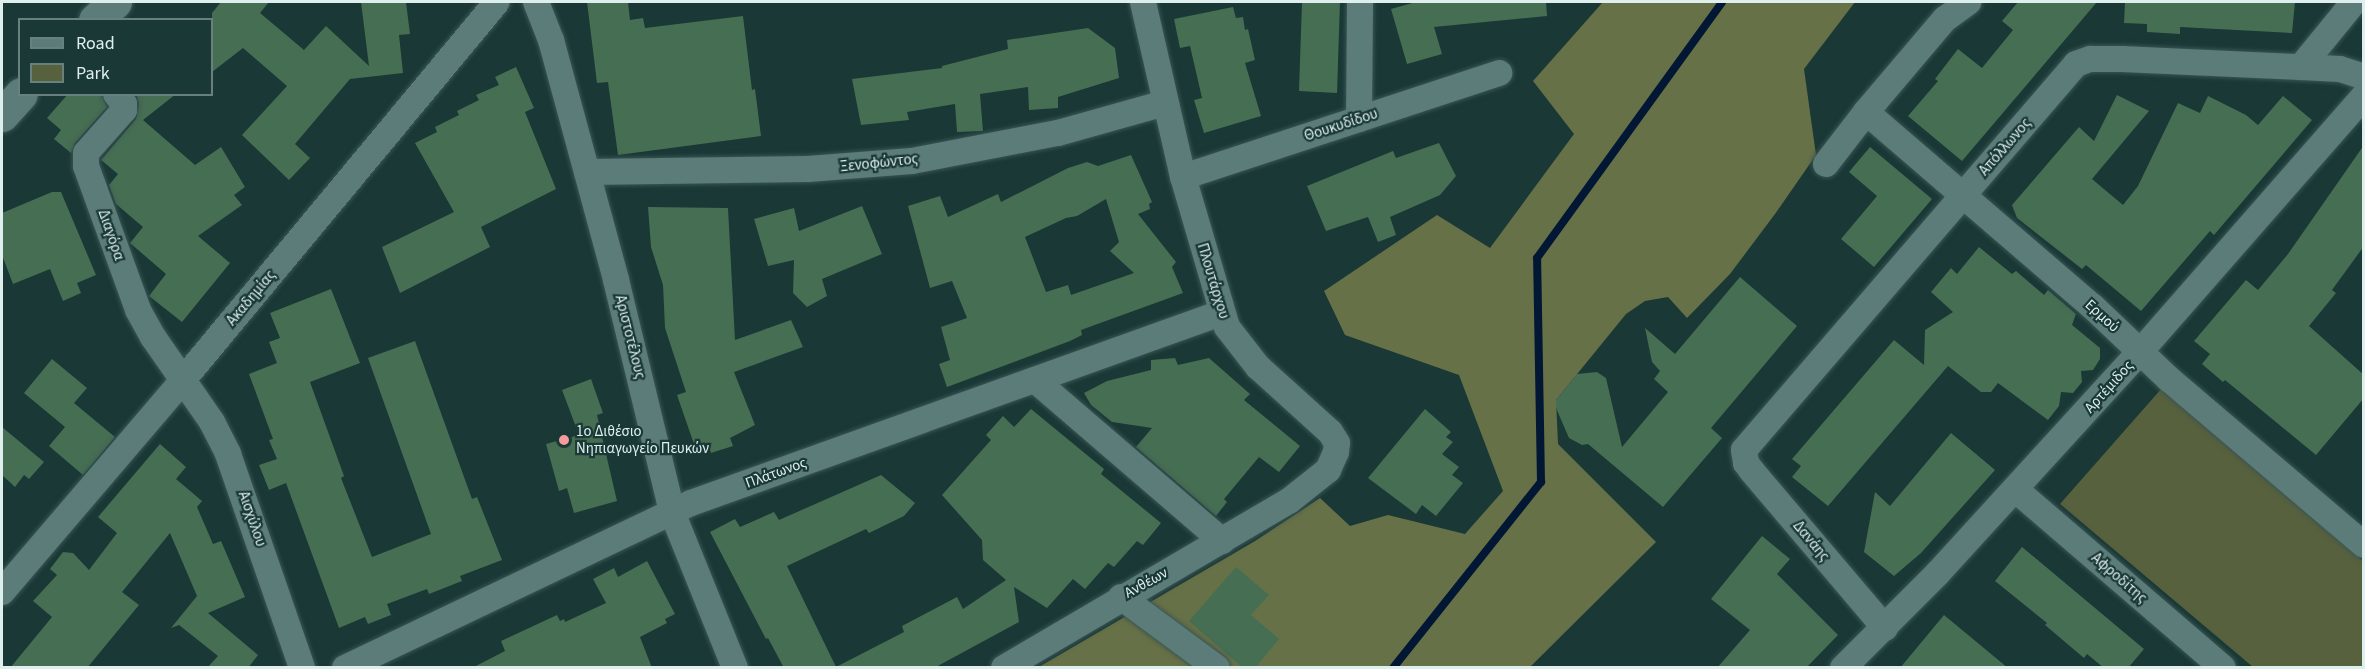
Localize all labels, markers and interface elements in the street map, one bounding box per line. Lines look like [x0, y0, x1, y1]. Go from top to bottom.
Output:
legend [18, 18, 213, 96]
text: Road [76, 31, 115, 56]
text: Park [76, 61, 110, 86]
street label: Θουκυδίδου [1302, 105, 1380, 145]
street label: Απόλλωνος [1975, 115, 2035, 179]
street label: Ξενοφώντος [839, 150, 919, 176]
street label: Διαγόρα [94, 207, 128, 263]
street label: Πλουτάρχου [1193, 241, 1233, 321]
street label: Ακαδημίας [223, 267, 279, 329]
street label: Αριστοτέλους [611, 293, 649, 381]
street label: Ερμού [2081, 296, 2123, 336]
street label: Αρτέμιδος [2081, 357, 2137, 417]
place label: 1ο Διθέσιο Νηπιαγωγείο Πευκών [576, 422, 709, 457]
marker: 1ο Διθέσιο Νηπιαγωγείο Πευκών [557, 433, 571, 447]
street label: Πλάτωνος [743, 454, 809, 492]
street label: Αισχύλου [234, 489, 270, 549]
street label: Δανάης [1789, 517, 1833, 565]
street label: Αφροδίτης [2088, 549, 2150, 607]
street label: Ανθέων [1121, 564, 1171, 602]

